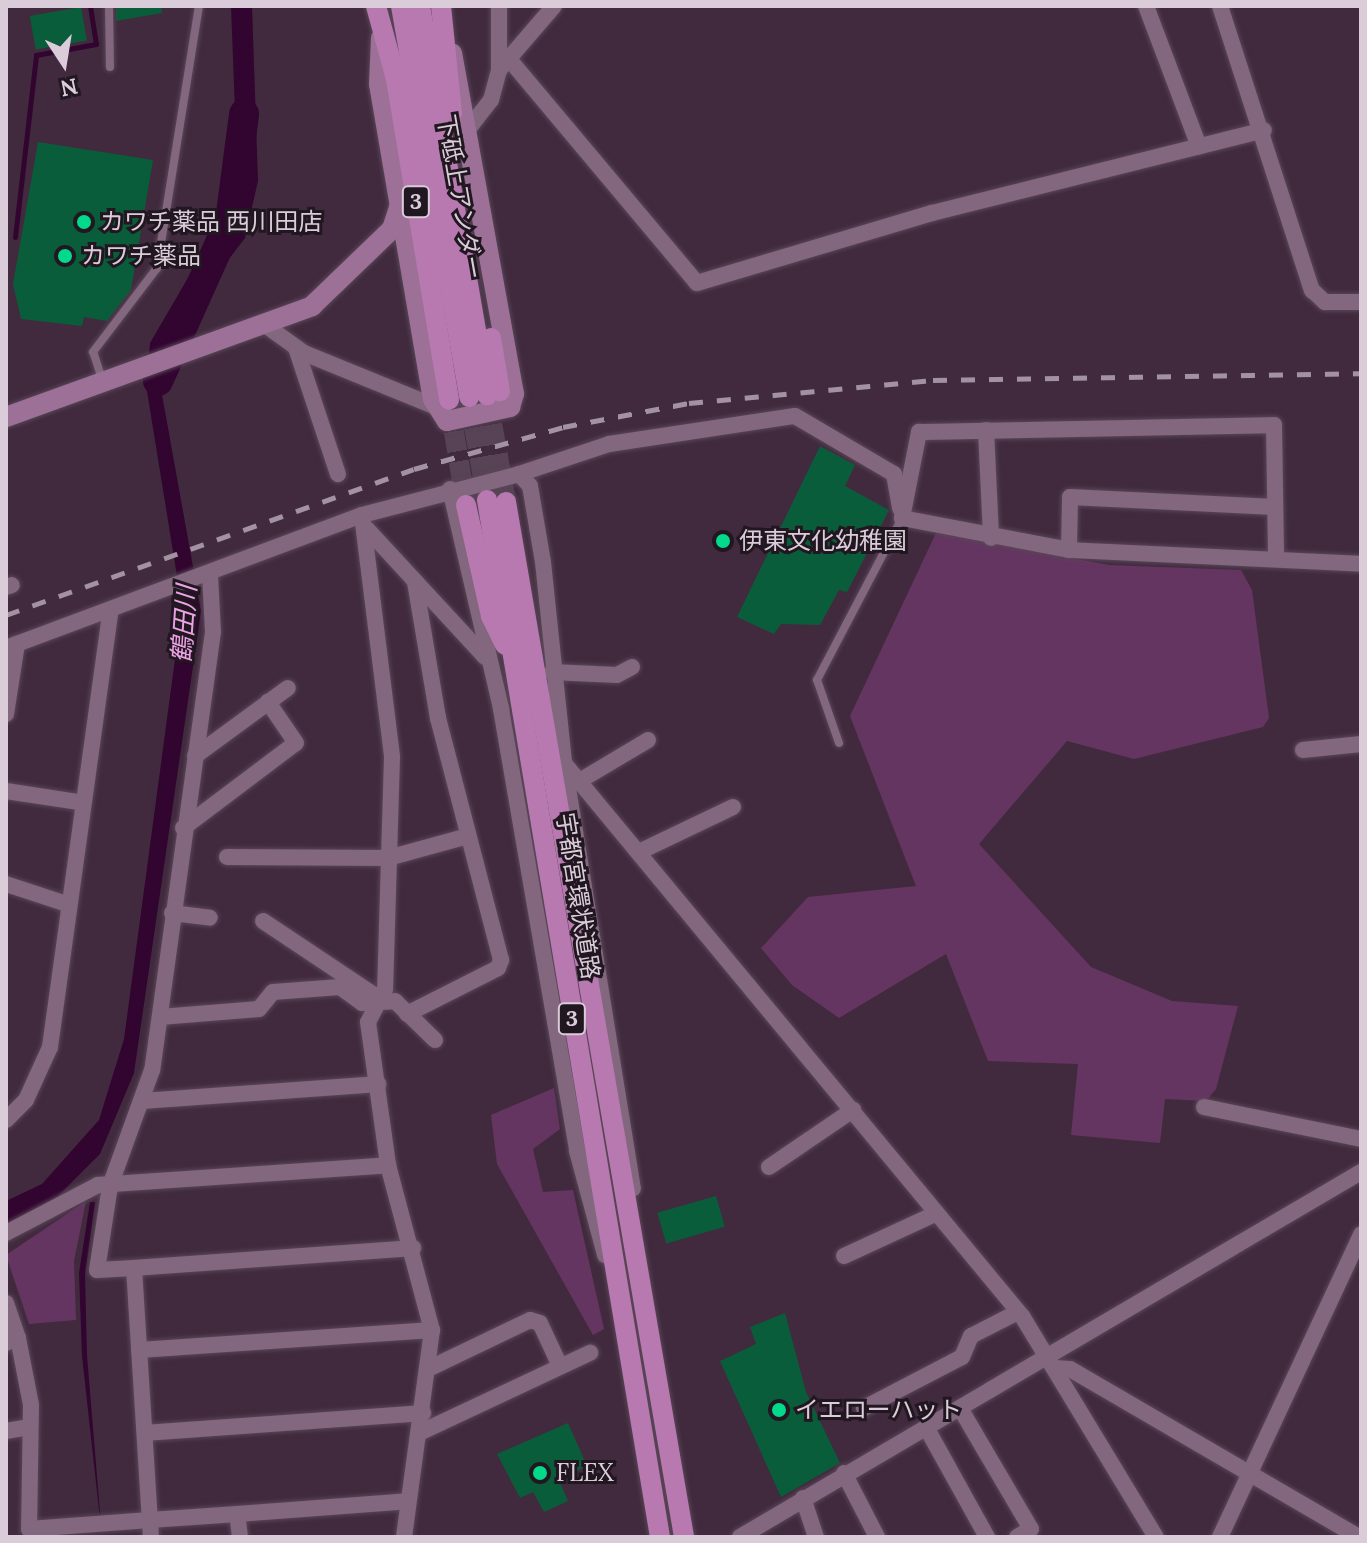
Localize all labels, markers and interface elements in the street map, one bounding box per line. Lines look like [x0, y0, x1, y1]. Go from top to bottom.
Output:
north arrow [24, 24, 104, 104]
text: N [58, 72, 80, 103]
street label: 下砥上アンダー [431, 112, 489, 282]
road number: 3 [400, 184, 432, 220]
place label: カワチ薬品 西川田店 [100, 208, 322, 236]
marker: カワチ薬品 西川田店 [75, 213, 93, 231]
place label: カワチ薬品 [81, 242, 201, 270]
marker: カワチ薬品 [56, 247, 74, 265]
place label: 伊東文化幼稚園 [739, 527, 907, 555]
marker: 伊東文化幼稚園 [714, 532, 732, 550]
water label: 鶴田川 [166, 584, 202, 664]
street label: 宇都宮環状道路 [551, 811, 605, 981]
road number: 3 [556, 1001, 588, 1037]
place label: イエローハット [795, 1396, 963, 1424]
marker: イエローハット [770, 1401, 788, 1419]
place label: FLEX [556, 1459, 614, 1487]
marker: FLEX [531, 1464, 549, 1482]

